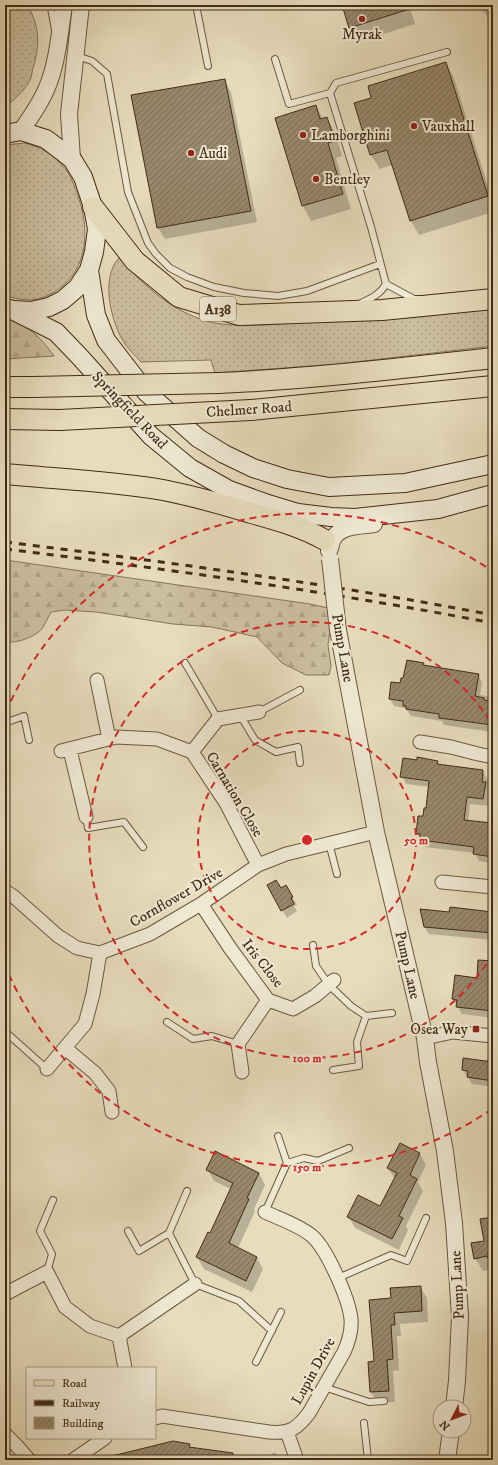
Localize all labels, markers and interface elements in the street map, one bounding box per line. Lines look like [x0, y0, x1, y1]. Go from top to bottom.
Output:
marker: Myrak [357, 14, 367, 24]
place label: Myrak [342, 25, 383, 44]
place label: Vauxhall [421, 117, 475, 136]
marker: Vauxhall [409, 121, 419, 131]
place label: Lamborghini [311, 126, 390, 145]
marker: Lamborghini [298, 130, 308, 140]
place label: Audi [199, 144, 227, 163]
marker: Audi [186, 148, 196, 158]
place label: Bentley [324, 170, 371, 189]
marker: Bentley [311, 174, 321, 184]
road number: A138 [200, 297, 236, 321]
street label: Springfield Road [88, 367, 172, 454]
street label: Chelmer Road [206, 397, 293, 422]
street label: Pump Lane [327, 612, 358, 684]
street label: Carnation Close [202, 748, 267, 840]
centre of rings [300, 833, 314, 847]
text: 50 m [403, 833, 428, 848]
street label: Cornflower Drive [126, 863, 226, 932]
street label: Pump Lane [390, 929, 425, 1001]
street label: Iris Close [238, 935, 288, 992]
place label: Osea Way [410, 1020, 469, 1039]
marker: Osea Way [471, 1024, 481, 1034]
text: 100 m [293, 1051, 321, 1066]
text: 150 m [293, 1160, 321, 1175]
street label: Pump Lane [446, 1250, 469, 1320]
street label: Lupin Drive [287, 1334, 340, 1408]
legend [26, 1367, 156, 1439]
text: Road [62, 1376, 87, 1391]
text: Railway [62, 1396, 100, 1411]
north arrow [432, 1399, 472, 1439]
text: Building [62, 1416, 103, 1431]
text: N [437, 1417, 454, 1433]

